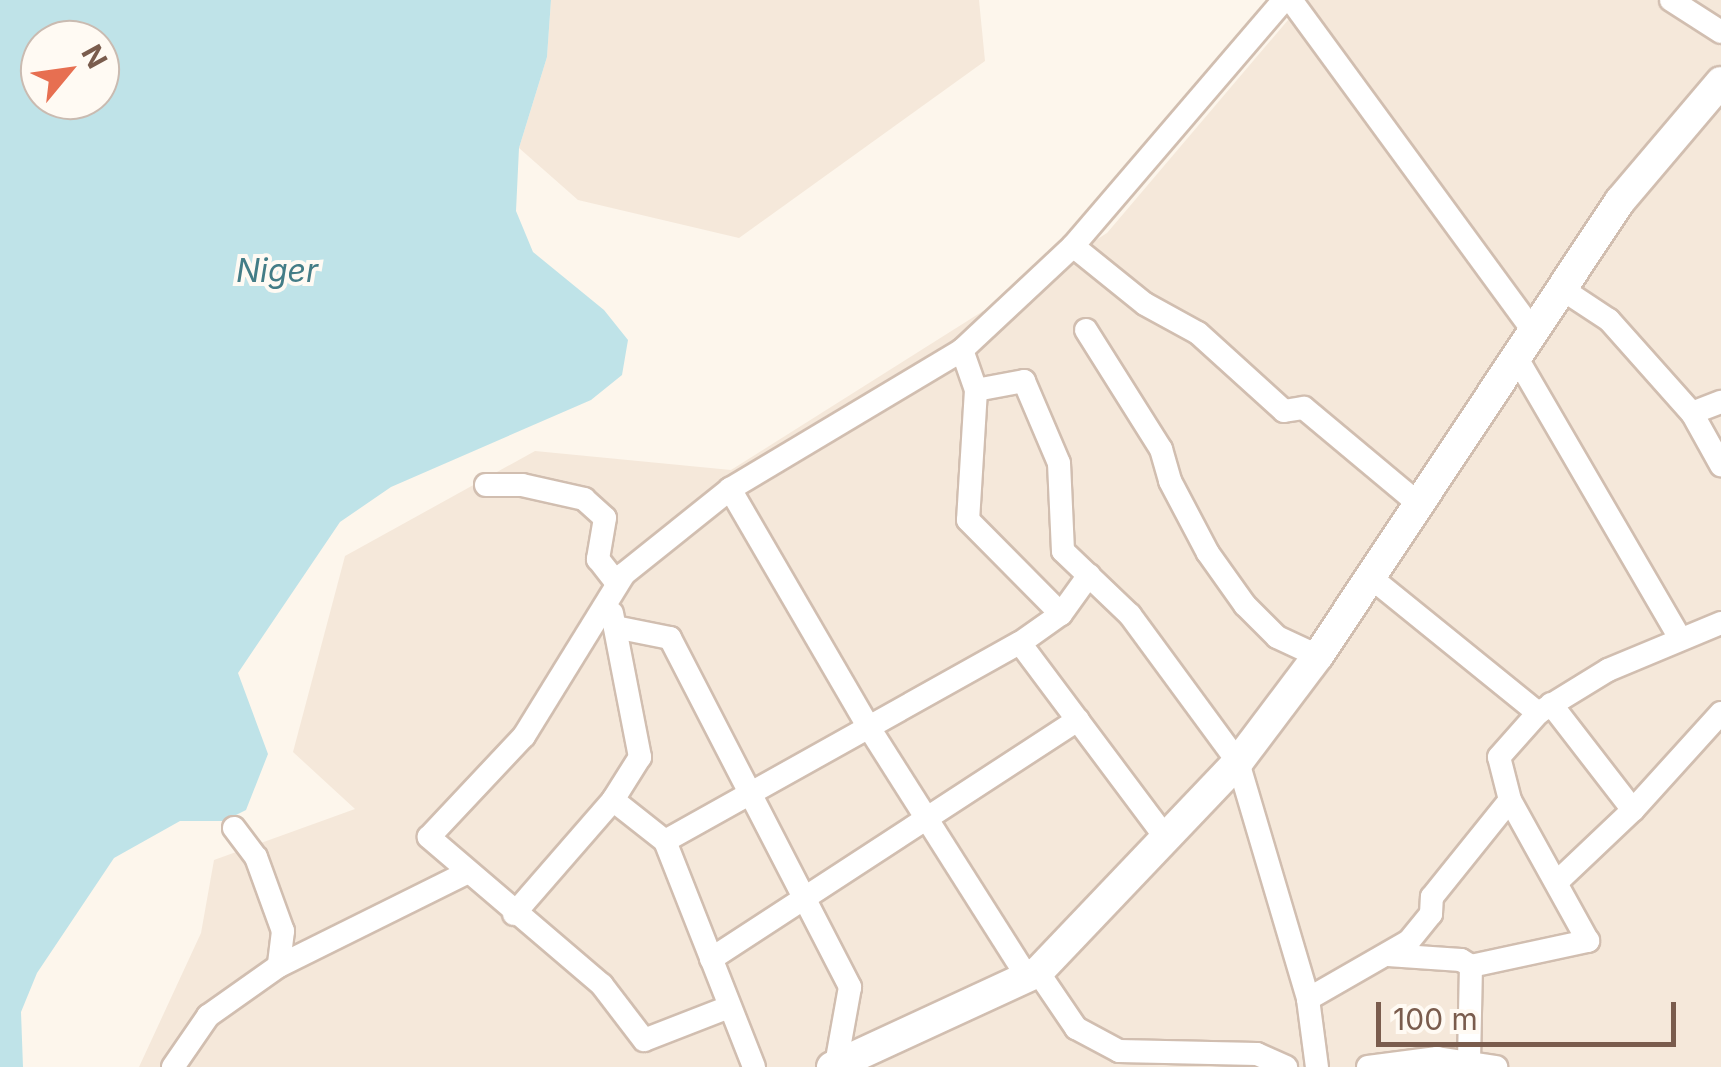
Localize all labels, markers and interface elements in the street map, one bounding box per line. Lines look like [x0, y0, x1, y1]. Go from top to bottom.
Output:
north arrow [20, 20, 120, 120]
text: N [74, 39, 115, 74]
water label: Niger [236, 252, 318, 290]
scale bar [1381, 982, 1681, 1044]
text: 100 m [1393, 1001, 1478, 1037]

